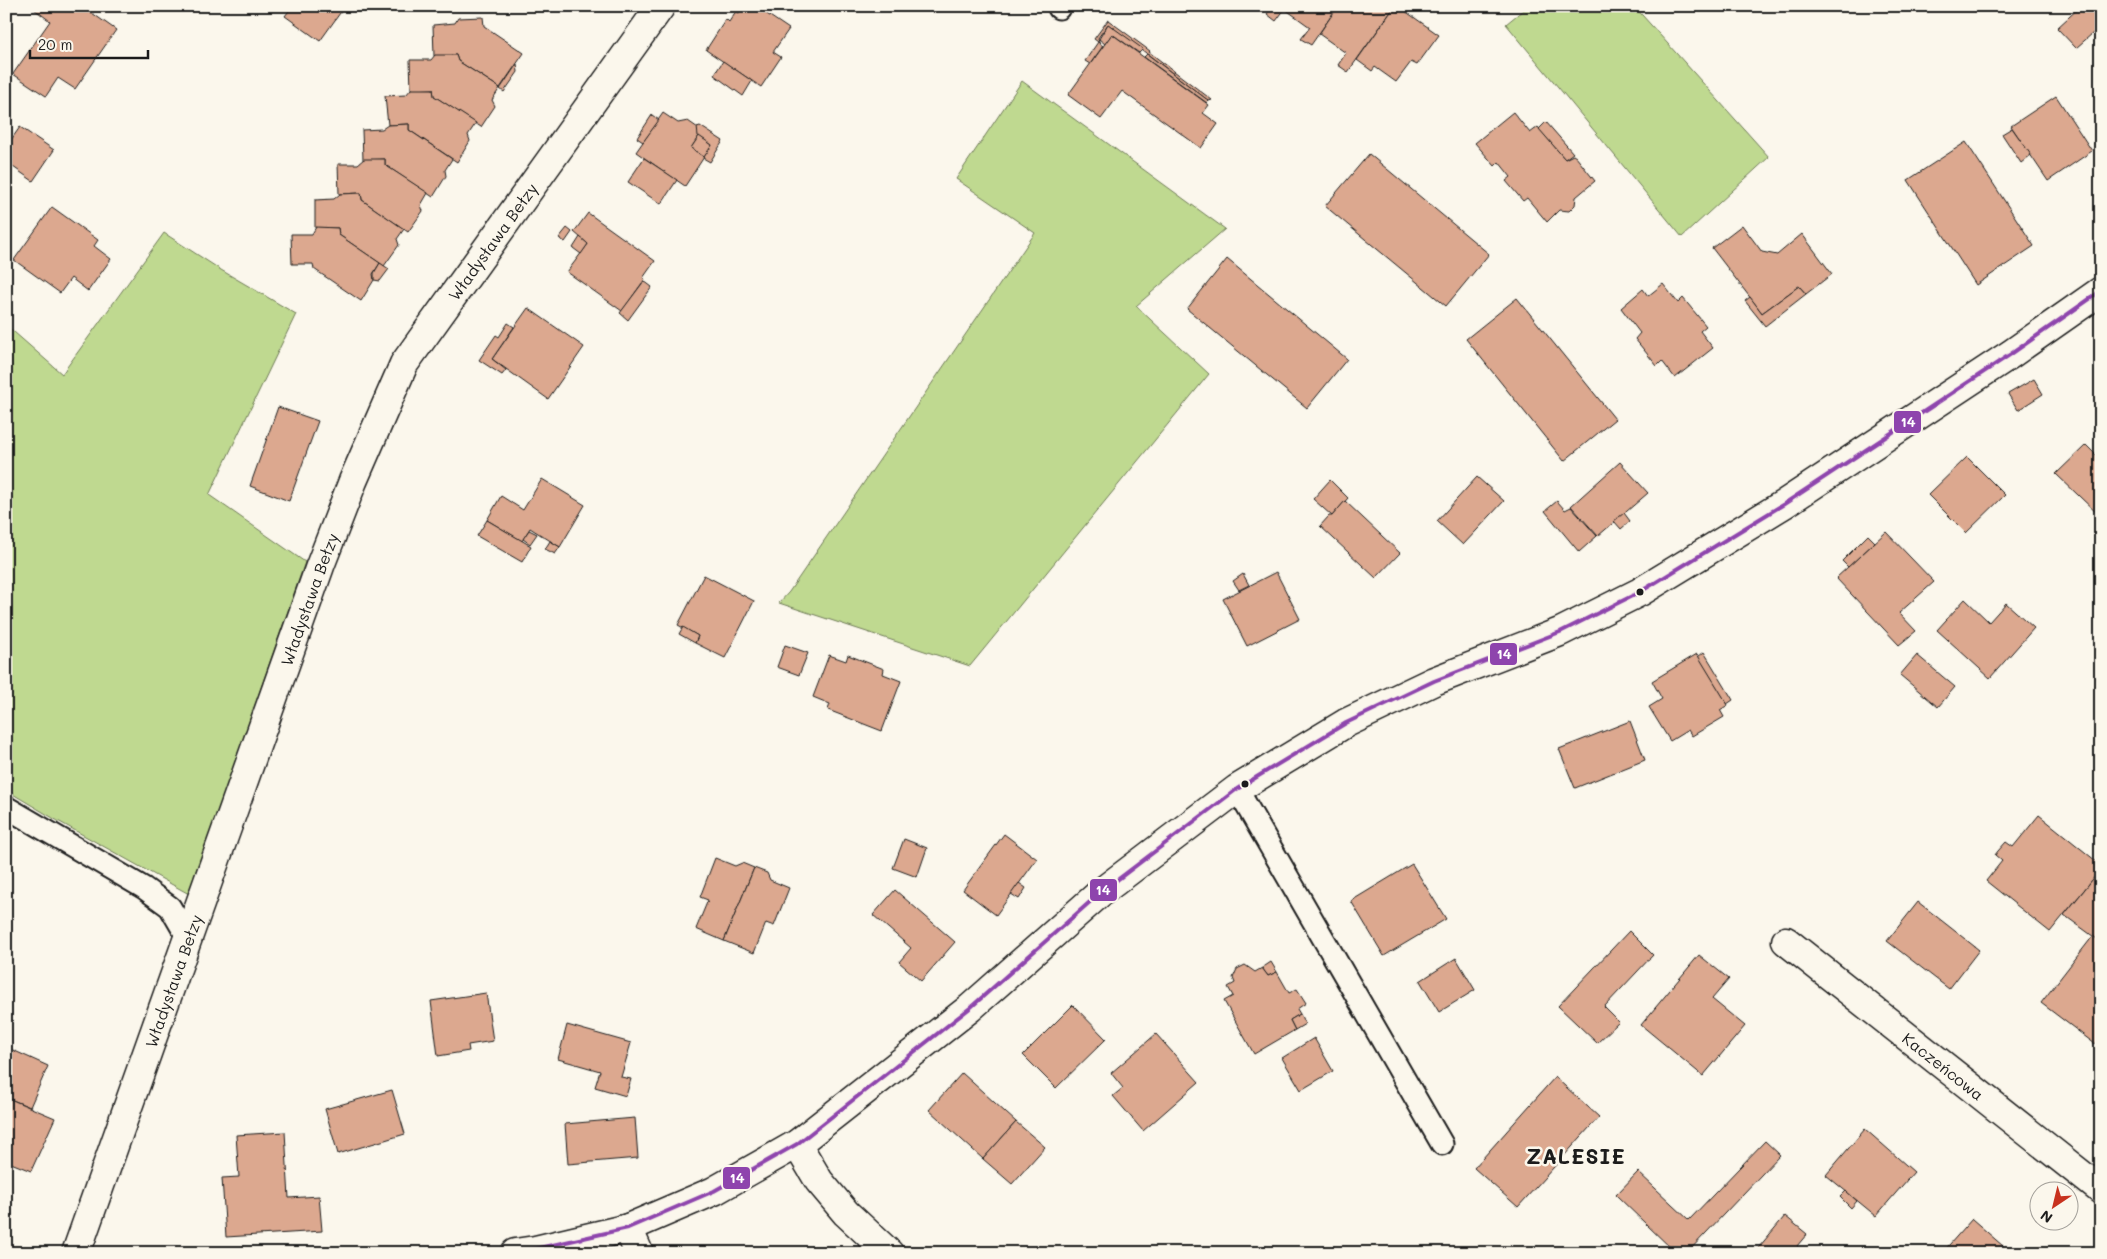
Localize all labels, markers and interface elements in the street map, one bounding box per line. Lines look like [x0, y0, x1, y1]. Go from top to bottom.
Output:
scale bar [30, 28, 148, 60]
text: 20 m [38, 34, 72, 54]
street label: Władysława Bełzy [443, 178, 541, 304]
line badge: 14 [1893, 410, 1922, 434]
text: 14 [1900, 412, 1916, 431]
street label: Władysława Bełzy [275, 530, 342, 668]
unlabelled marker [1635, 587, 1645, 597]
line badge: 14 [1489, 642, 1518, 666]
text: 14 [1496, 644, 1512, 663]
unlabelled marker [1240, 779, 1250, 789]
line badge: 14 [1089, 878, 1118, 902]
text: 14 [1095, 880, 1111, 899]
street label: Władysława Bełzy [139, 911, 206, 1050]
street label: Kaczeńcowa [1899, 1027, 1989, 1104]
district label: ZALESIE [1526, 1142, 1626, 1169]
line badge: 14 [722, 1166, 751, 1190]
text: 14 [729, 1168, 745, 1187]
north arrow [2030, 1182, 2080, 1232]
text: N [2036, 1206, 2056, 1228]

